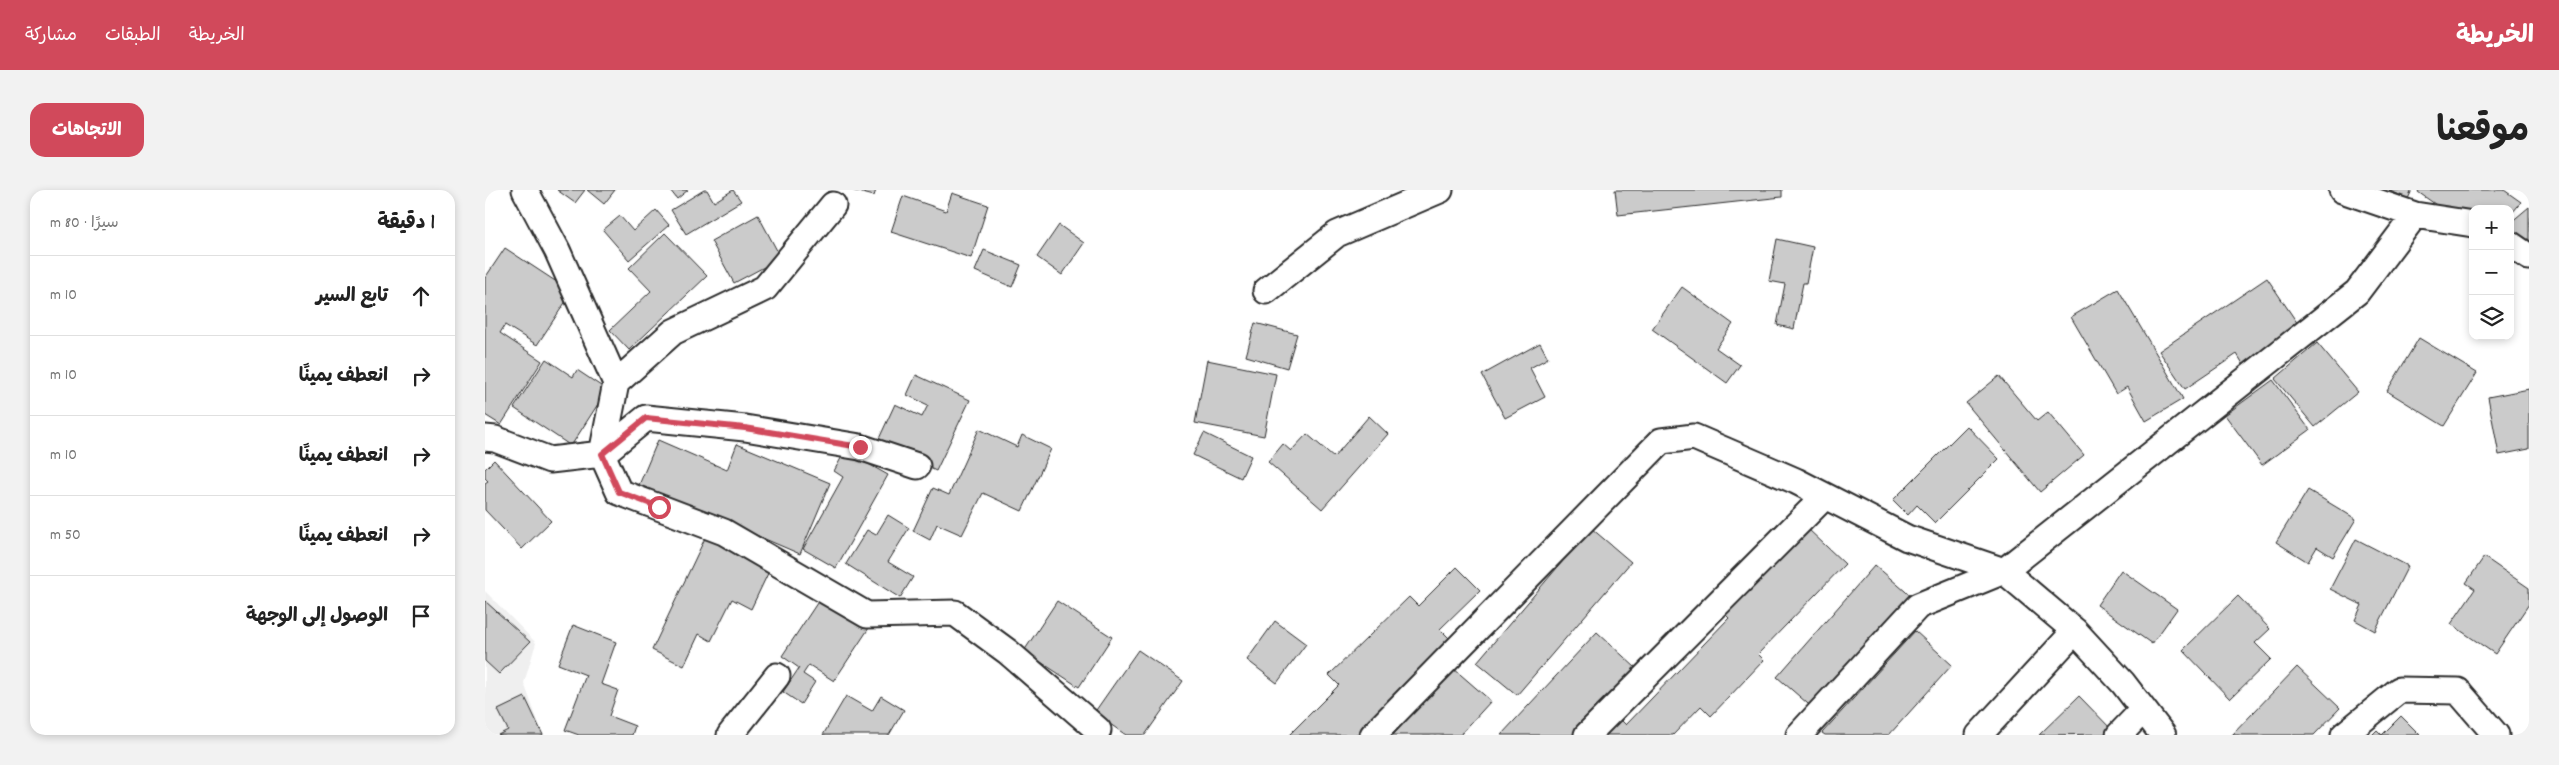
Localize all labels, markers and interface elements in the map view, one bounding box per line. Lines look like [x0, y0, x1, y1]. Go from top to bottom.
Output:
text: الخريطة [2456, 20, 2534, 54]
text: مشاركة [25, 24, 77, 49]
text: الطبقات [105, 24, 161, 49]
text: الخريطة [189, 24, 245, 49]
button: الاتجاهات [30, 103, 144, 157]
text: موقعنا [2436, 108, 2529, 158]
map controls [2469, 205, 2514, 340]
button: + [2469, 205, 2514, 250]
text: 1 دقيقة [377, 209, 435, 239]
text: سيرًا · 80 m [50, 212, 119, 235]
button: − [2469, 250, 2514, 295]
icon: ahead [407, 282, 435, 310]
text: 10 m [50, 284, 77, 307]
text: تابع السير [316, 284, 388, 311]
button: layers [2469, 295, 2514, 340]
icon: right [407, 362, 435, 390]
text: 10 m [50, 364, 77, 387]
text: انعطف يمينًا [299, 364, 388, 391]
route end [849, 436, 872, 459]
icon: right [407, 442, 435, 470]
text: 10 m [50, 444, 77, 467]
text: انعطف يمينًا [299, 444, 388, 471]
route start [648, 496, 671, 519]
icon: right [407, 522, 435, 550]
text: 50 m [50, 524, 81, 547]
text: انعطف يمينًا [299, 524, 388, 551]
icon: arrive [407, 602, 435, 630]
text: الوصول إلى الوجهة [246, 604, 388, 631]

